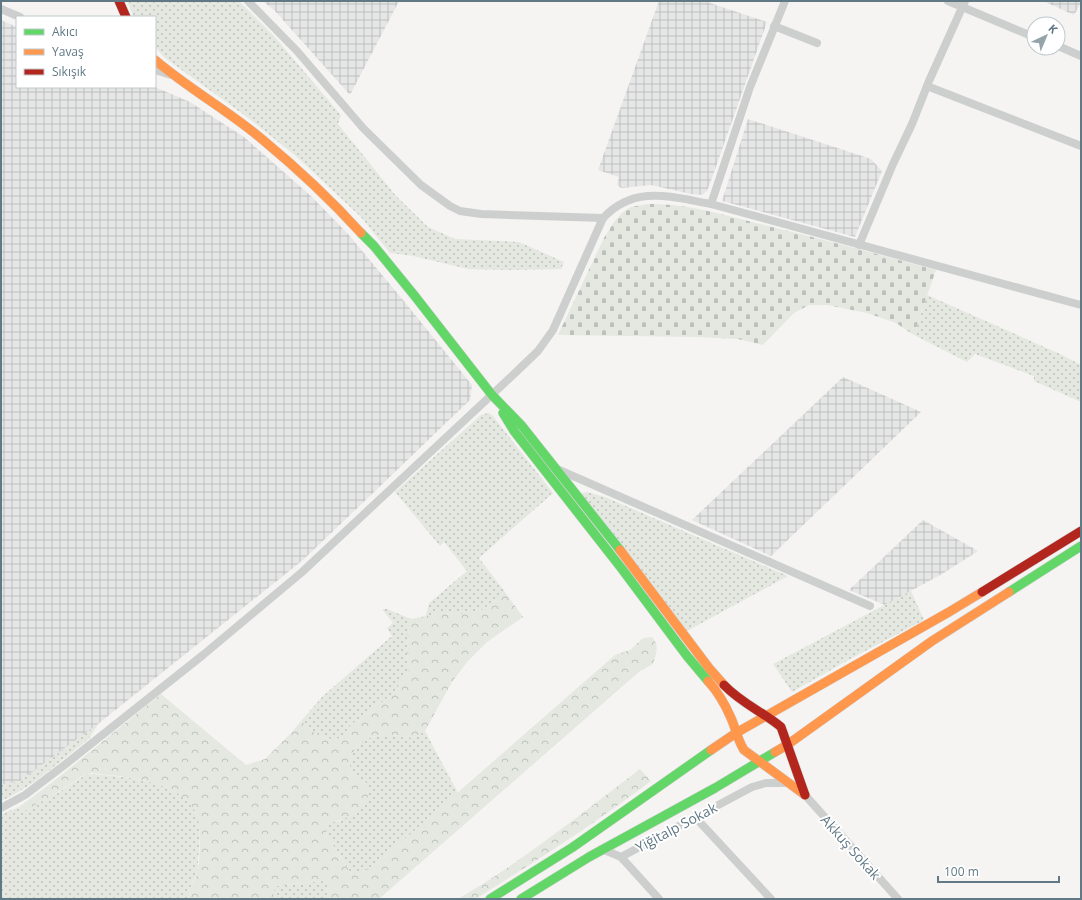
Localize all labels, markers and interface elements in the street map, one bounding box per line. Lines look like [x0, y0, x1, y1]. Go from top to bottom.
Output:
legend [16, 16, 156, 88]
north arrow [1026, 16, 1066, 56]
text: K [1045, 21, 1062, 37]
text: Akıcı [52, 23, 78, 40]
text: Yavaş [52, 43, 84, 60]
text: Sıkışık [52, 63, 87, 80]
street label: Yiğitalp Sokak [632, 797, 721, 856]
street label: Akkuş Sokak [817, 811, 886, 884]
scale bar [938, 858, 1059, 884]
text: 100 m [944, 863, 979, 880]

